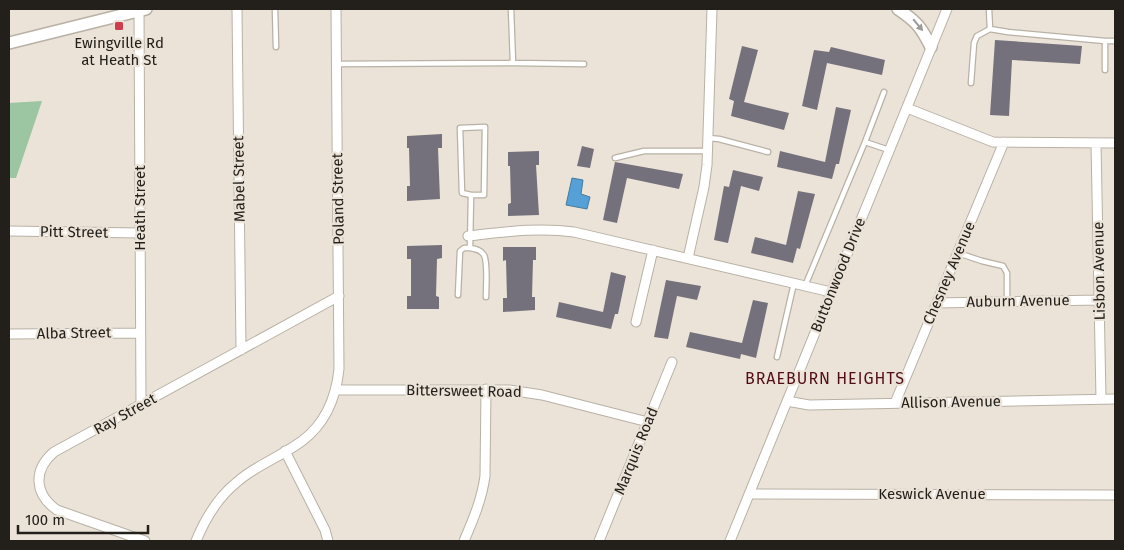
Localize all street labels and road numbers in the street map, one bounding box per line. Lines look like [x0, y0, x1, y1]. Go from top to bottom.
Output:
street label: Mabel Street [229, 135, 249, 222]
street label: Poland Street [328, 152, 348, 245]
street label: Heath Street [131, 165, 149, 251]
street label: Buttonwood Drive [807, 215, 869, 335]
street label: Chesney Avenue [919, 219, 979, 327]
street label: Lisbon Avenue [1089, 221, 1109, 321]
street label: Pitt Street [40, 222, 109, 242]
street label: Auburn Avenue [966, 291, 1070, 311]
street label: Alba Street [37, 323, 112, 343]
street label: Bittersweet Road [406, 381, 522, 401]
street label: Ray Street [90, 389, 160, 439]
street label: Allison Avenue [901, 392, 1001, 412]
street label: Marquis Road [610, 405, 662, 497]
street label: Keswick Avenue [878, 485, 986, 503]

